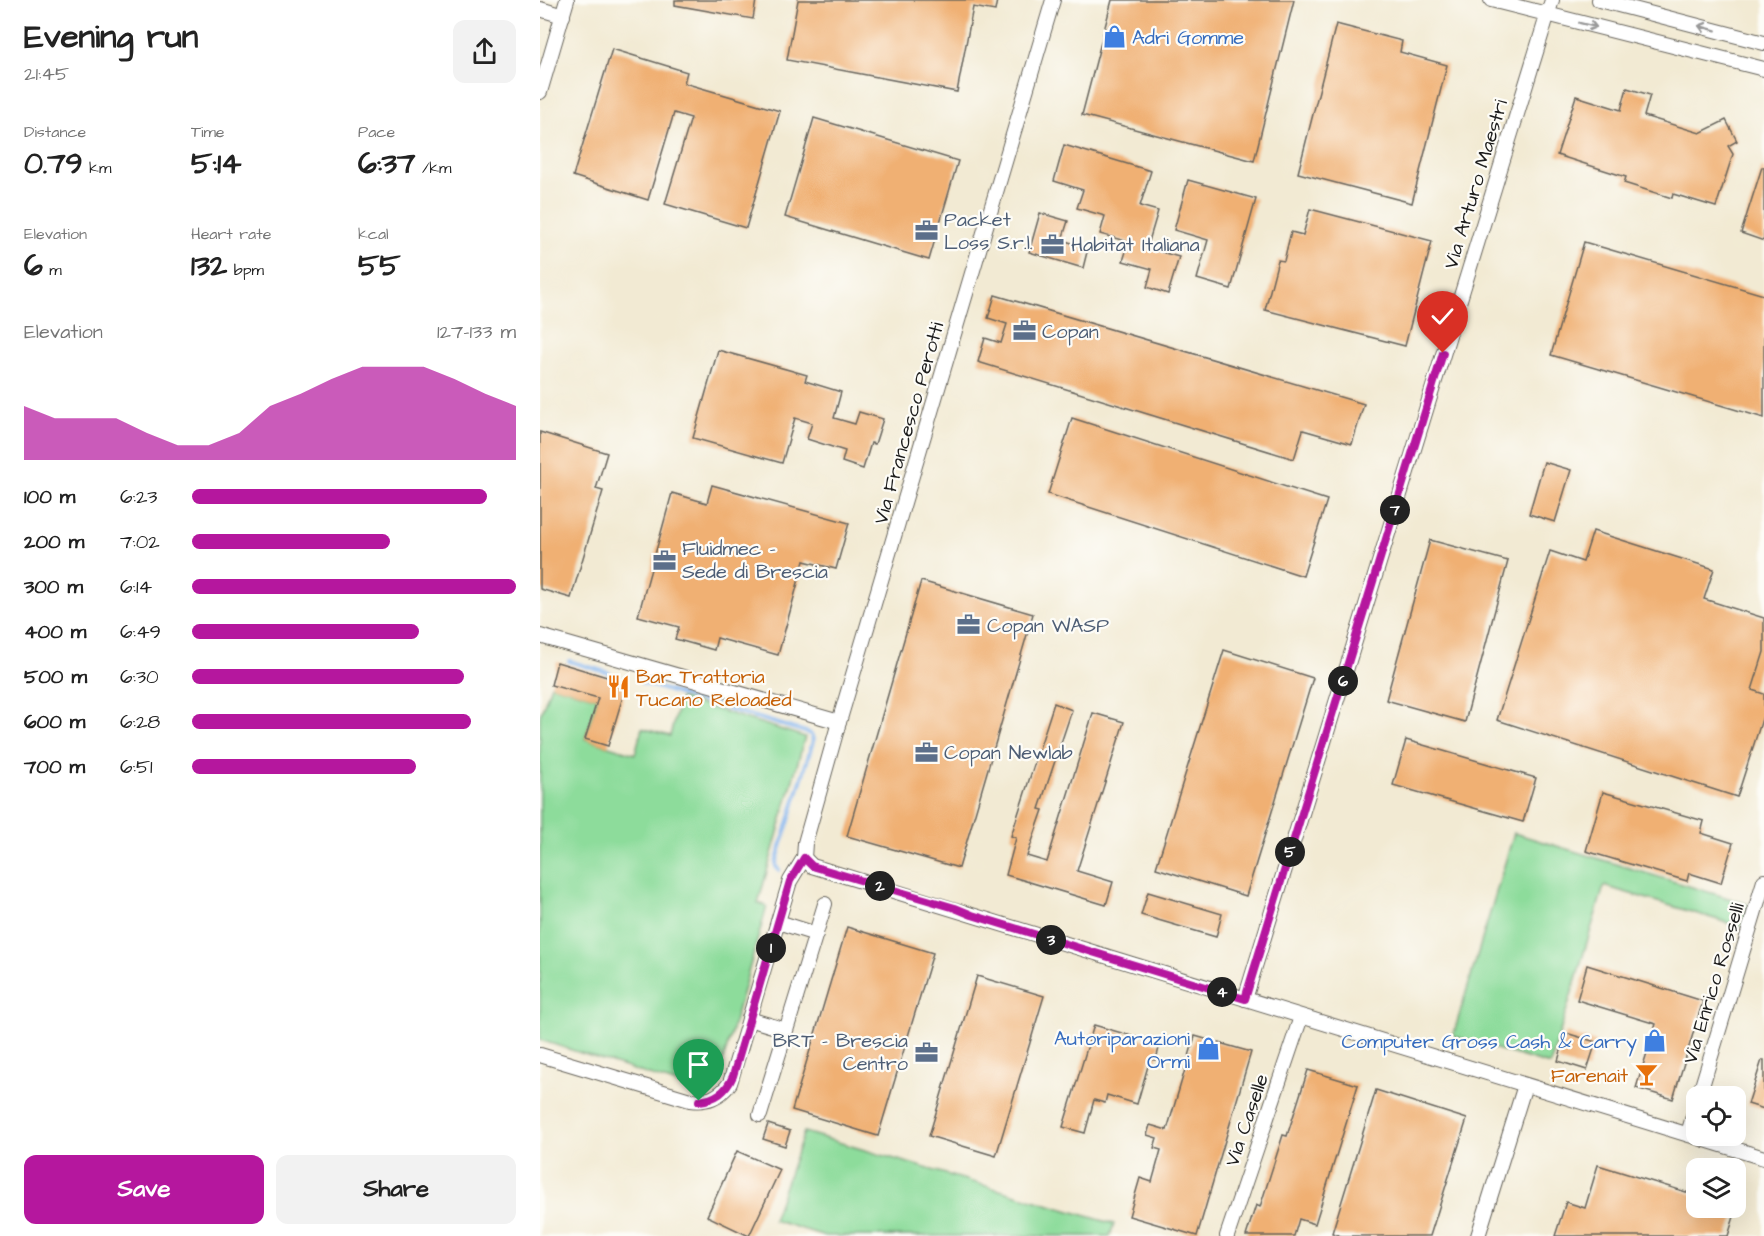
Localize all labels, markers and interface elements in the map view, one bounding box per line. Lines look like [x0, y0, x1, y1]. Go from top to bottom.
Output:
text: Evening run [24, 14, 198, 60]
one-way arrow [1578, 19, 1597, 31]
button: share [453, 20, 516, 83]
one-way arrow [1698, 22, 1717, 33]
shop icon: Adri Gomme [1101, 24, 1127, 50]
place label: Adri Gomme [1132, 24, 1244, 52]
text: 21:45 [24, 60, 69, 88]
street label: Via Arturo Maestri [1437, 96, 1515, 272]
text: Distance [24, 121, 86, 143]
text: Time [191, 121, 225, 143]
text: Pace [358, 121, 395, 143]
text: 0.79 [24, 143, 83, 185]
text: 5:14 [191, 143, 242, 185]
text: 6:37 [358, 143, 416, 185]
text: km [83, 157, 111, 179]
text: /km [416, 157, 452, 179]
place label: Packet Loss S.r.l. [944, 206, 1033, 257]
office icon: Packet Loss S.r.l. [913, 217, 939, 243]
text: Elevation [24, 223, 87, 245]
text: Heart rate [191, 223, 271, 245]
text: kcal [358, 223, 389, 245]
office icon: Habitat Italiana [1040, 231, 1066, 257]
place label: Habitat Italiana [1071, 231, 1200, 259]
text: 6 [24, 245, 43, 287]
text: 132 [191, 245, 227, 287]
text: 55 [358, 245, 400, 287]
text: m [43, 259, 62, 281]
text: bpm [227, 259, 264, 281]
pin [1417, 291, 1468, 353]
icon: check [1426, 300, 1459, 333]
text: Elevation [24, 318, 103, 346]
text: 127–133 m [437, 318, 516, 346]
office icon: Copan [1011, 318, 1037, 344]
place label: Copan [1042, 318, 1099, 346]
street label: Via Francesco Perotti [867, 319, 951, 528]
text: 100 m [24, 483, 75, 511]
text: 6:23 [120, 483, 158, 511]
pin: 7 [1380, 495, 1410, 525]
text: 7 [1390, 499, 1400, 521]
text: 200 m [24, 528, 84, 556]
text: 7:02 [120, 528, 160, 556]
place label: Fluidmec - Sede di Brescia [682, 535, 828, 586]
office icon: Fluidmec - Sede di Brescia [651, 547, 677, 573]
text: 300 m [24, 573, 83, 601]
text: 6:14 [120, 573, 152, 601]
office icon: Copan WASP [956, 612, 982, 638]
place label: Copan WASP [987, 612, 1109, 640]
text: 400 m [24, 618, 86, 646]
text: 6:49 [120, 618, 161, 646]
text: 500 m [24, 663, 87, 691]
text: 6:30 [120, 663, 159, 691]
place label: Bar Trattoria Tucano Reloaded [636, 663, 792, 714]
pin: 6 [1328, 666, 1358, 696]
text: 6 [1338, 670, 1348, 692]
restaurant icon: Bar Trattoria Tucano Reloaded [605, 674, 631, 700]
text: 600 m [24, 708, 85, 736]
text: 6:28 [120, 708, 160, 736]
office icon: Copan Newlab [913, 739, 939, 765]
place label: Copan Newlab [944, 739, 1073, 767]
text: 700 m [24, 753, 85, 781]
text: 6:51 [120, 753, 153, 781]
pin: 5 [1275, 837, 1305, 867]
text: 5 [1284, 841, 1296, 863]
pin: 2 [865, 871, 895, 901]
text: 2 [875, 875, 885, 897]
street label: Via Enrico Rosselli [1676, 899, 1752, 1067]
pin: 3 [1036, 925, 1066, 955]
text: 3 [1047, 929, 1055, 951]
pin: 1 [756, 933, 786, 963]
text: 1 [770, 937, 772, 959]
pin: 4 [1207, 977, 1237, 1007]
text: 4 [1217, 981, 1227, 1003]
place label: Autoriparazioni Ormi [1054, 1025, 1190, 1076]
place label: BRT - Brescia Centro [773, 1027, 908, 1078]
place label: Computer Gross Cash & Carry [1341, 1028, 1637, 1057]
shop icon: Computer Gross Cash & Carry [1642, 1028, 1668, 1054]
shop icon: Autoriparazioni Ormi [1195, 1036, 1221, 1062]
pin [673, 1039, 724, 1101]
office icon: BRT - Brescia Centro [913, 1039, 939, 1065]
icon: arrive [682, 1048, 715, 1081]
place label: Farenait [1551, 1062, 1628, 1090]
bar icon: Farenait [1633, 1062, 1659, 1088]
street label: Via Caselle [1218, 1070, 1276, 1170]
map controls [1686, 1086, 1746, 1218]
button: locate [1686, 1086, 1746, 1146]
button: Save [24, 1155, 264, 1224]
button: Share [276, 1155, 516, 1224]
button: layers [1686, 1158, 1746, 1218]

